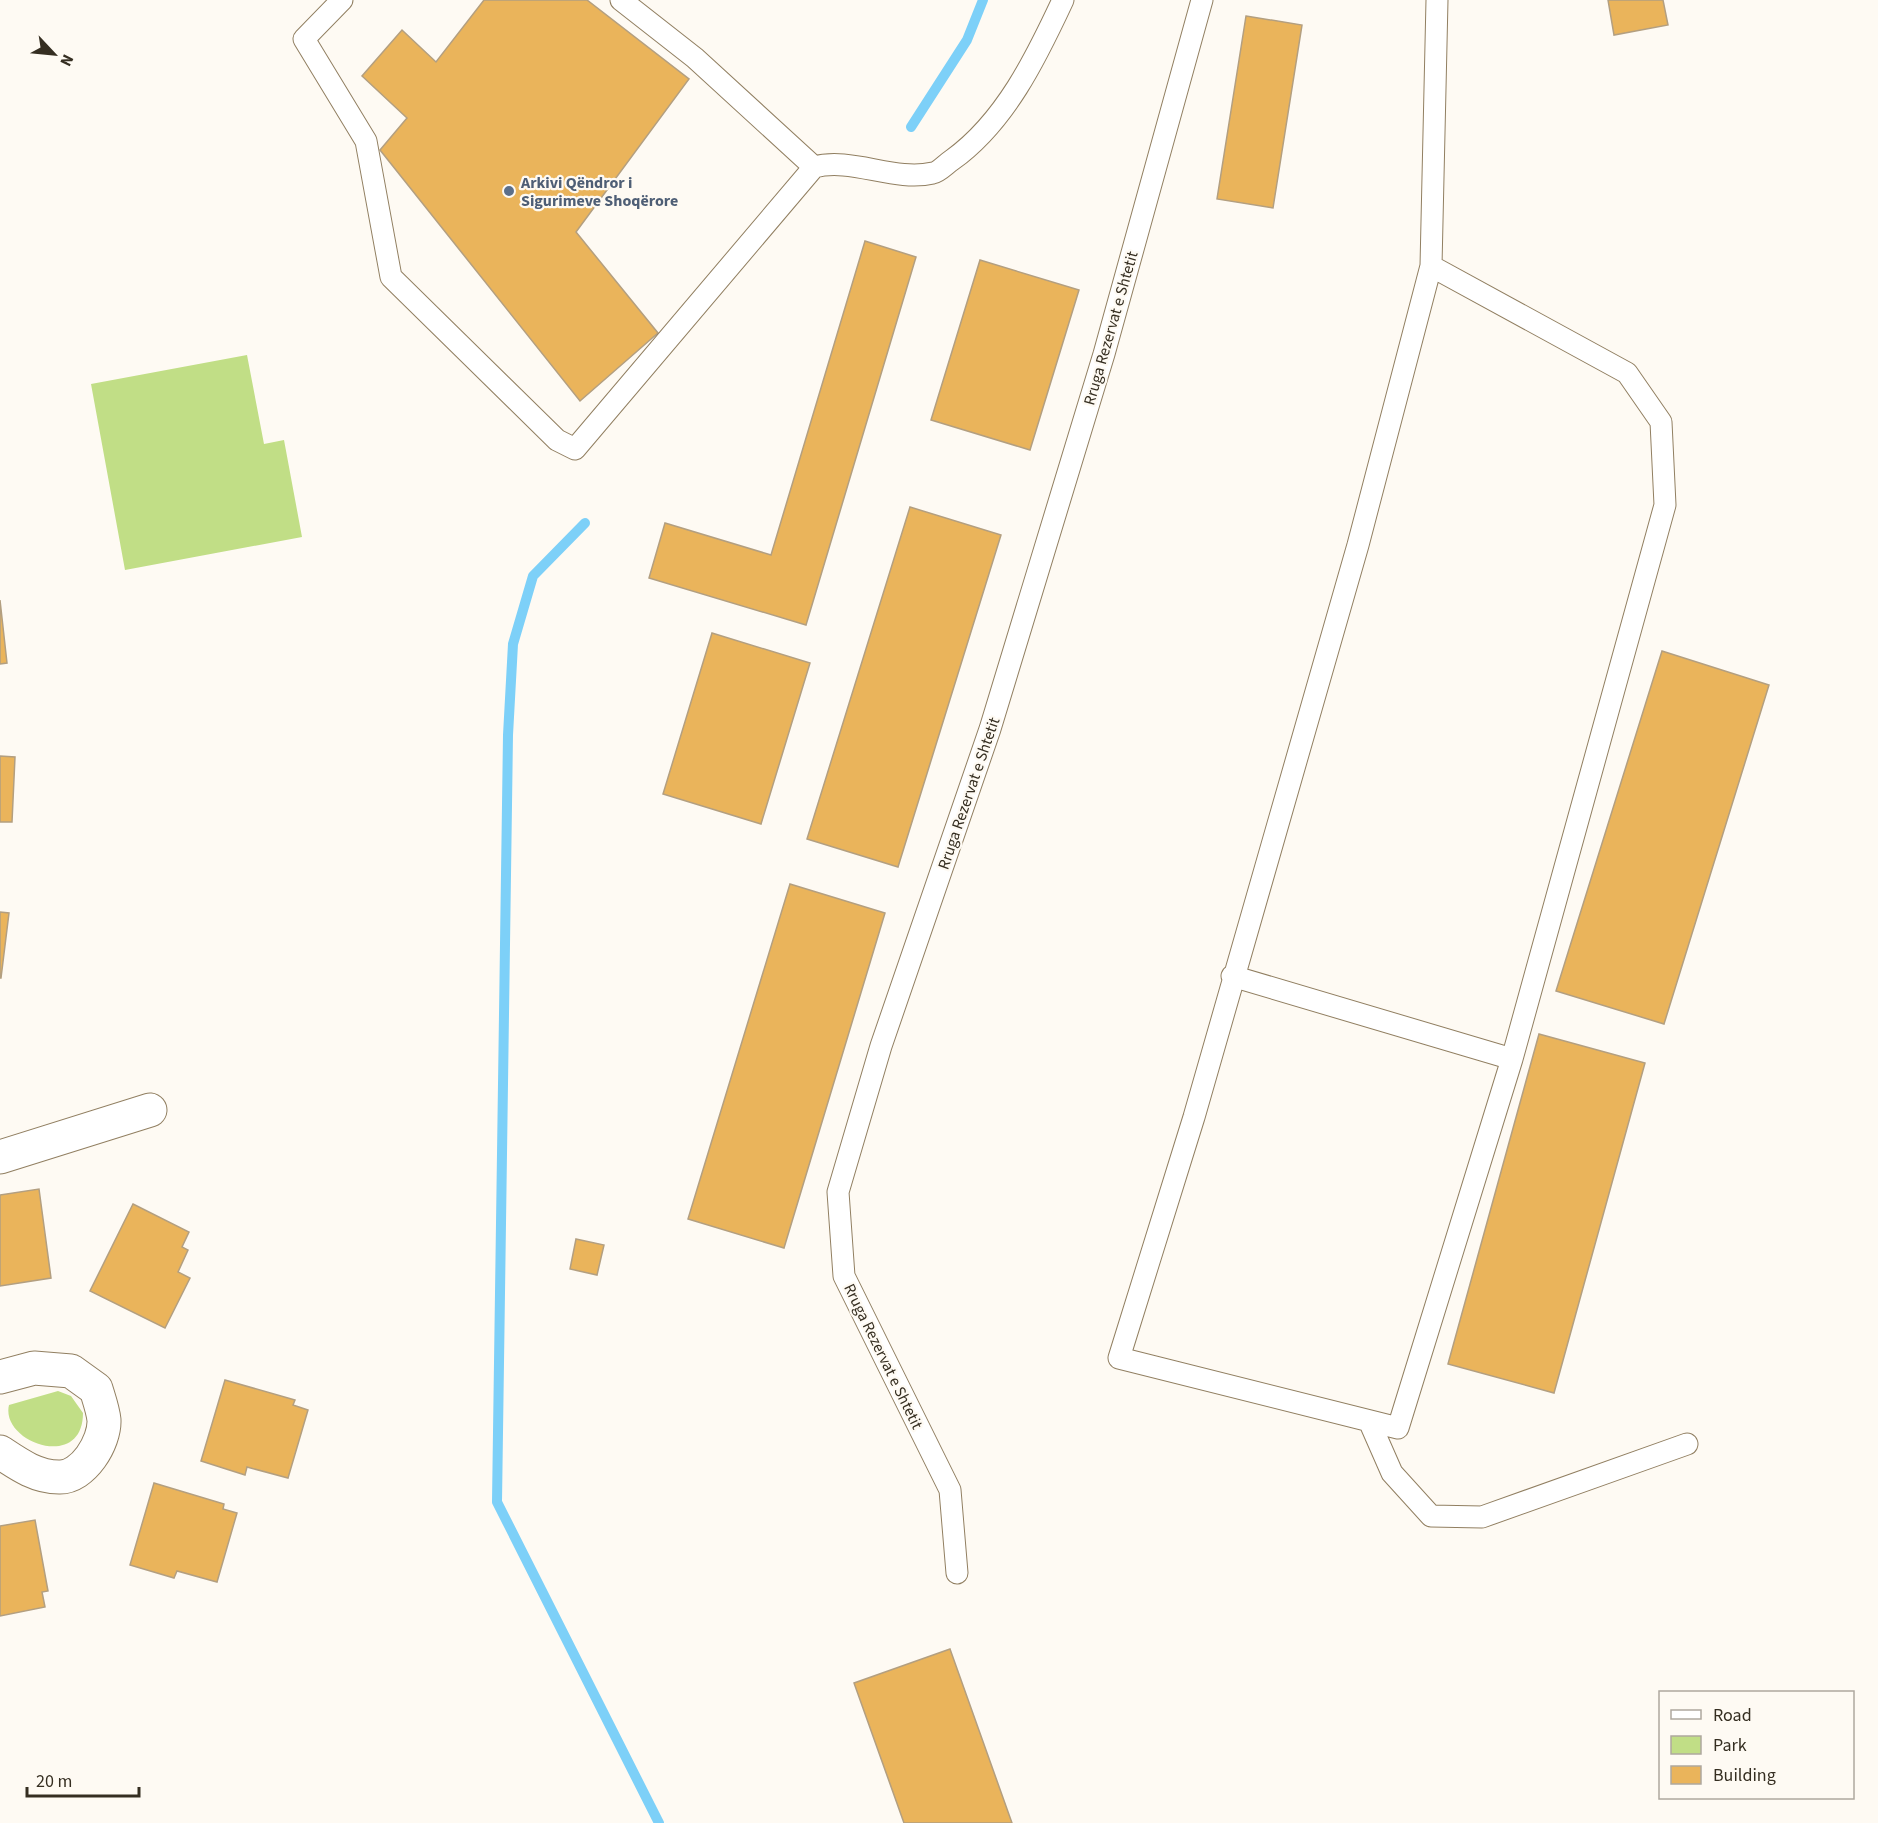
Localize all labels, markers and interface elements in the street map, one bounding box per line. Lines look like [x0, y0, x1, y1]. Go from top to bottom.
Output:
north arrow [24, 24, 84, 84]
text: N [54, 51, 79, 70]
place label: Arkivi Qëndror i Sigurimeve Shoqërore [520, 172, 678, 212]
marker: Arkivi Qëndror i Sigurimeve Shoqërore [502, 184, 516, 198]
street label: Rruga Rezervat e Shtetit [1078, 248, 1144, 408]
street label: Rruga Rezervat e Shtetit [933, 714, 1006, 872]
street label: Rruga Rezervat e Shtetit [838, 1280, 928, 1433]
legend [1659, 1691, 1854, 1799]
text: Road [1713, 1703, 1752, 1728]
text: Park [1713, 1733, 1747, 1758]
scale bar [27, 1760, 140, 1798]
text: Building [1713, 1763, 1776, 1788]
text: 20 m [36, 1769, 72, 1794]

